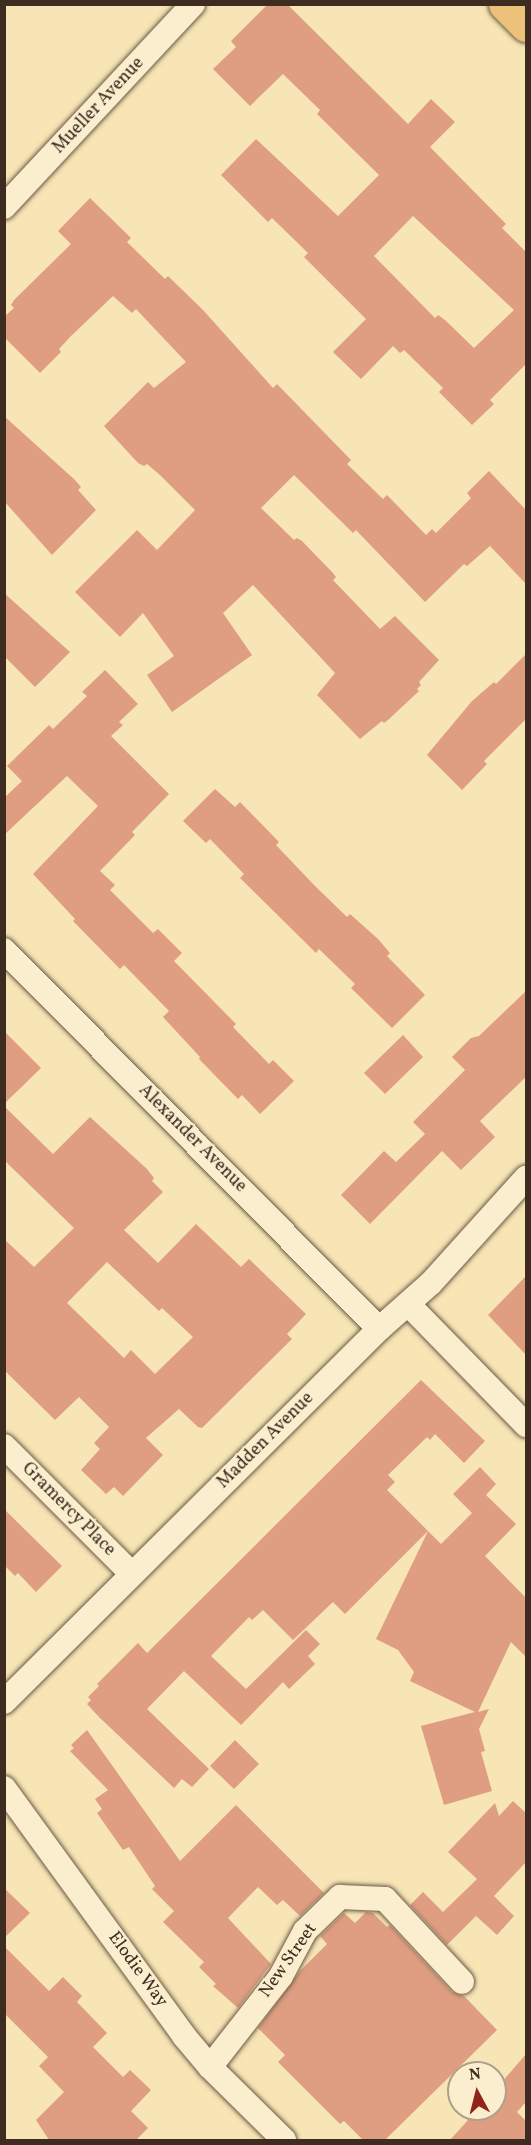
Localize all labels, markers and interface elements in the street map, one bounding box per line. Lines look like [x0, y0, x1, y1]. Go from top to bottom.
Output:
street label: Mueller Avenue [49, 53, 149, 159]
street label: Alexander Avenue [133, 1080, 251, 1198]
street label: Madden Avenue [213, 1388, 319, 1494]
street label: Gramercy Place [16, 1458, 120, 1562]
street label: New Street [255, 1919, 323, 2003]
street label: Elodie Way [102, 1928, 172, 2012]
north arrow [447, 2061, 507, 2121]
text: N [468, 2063, 482, 2087]

